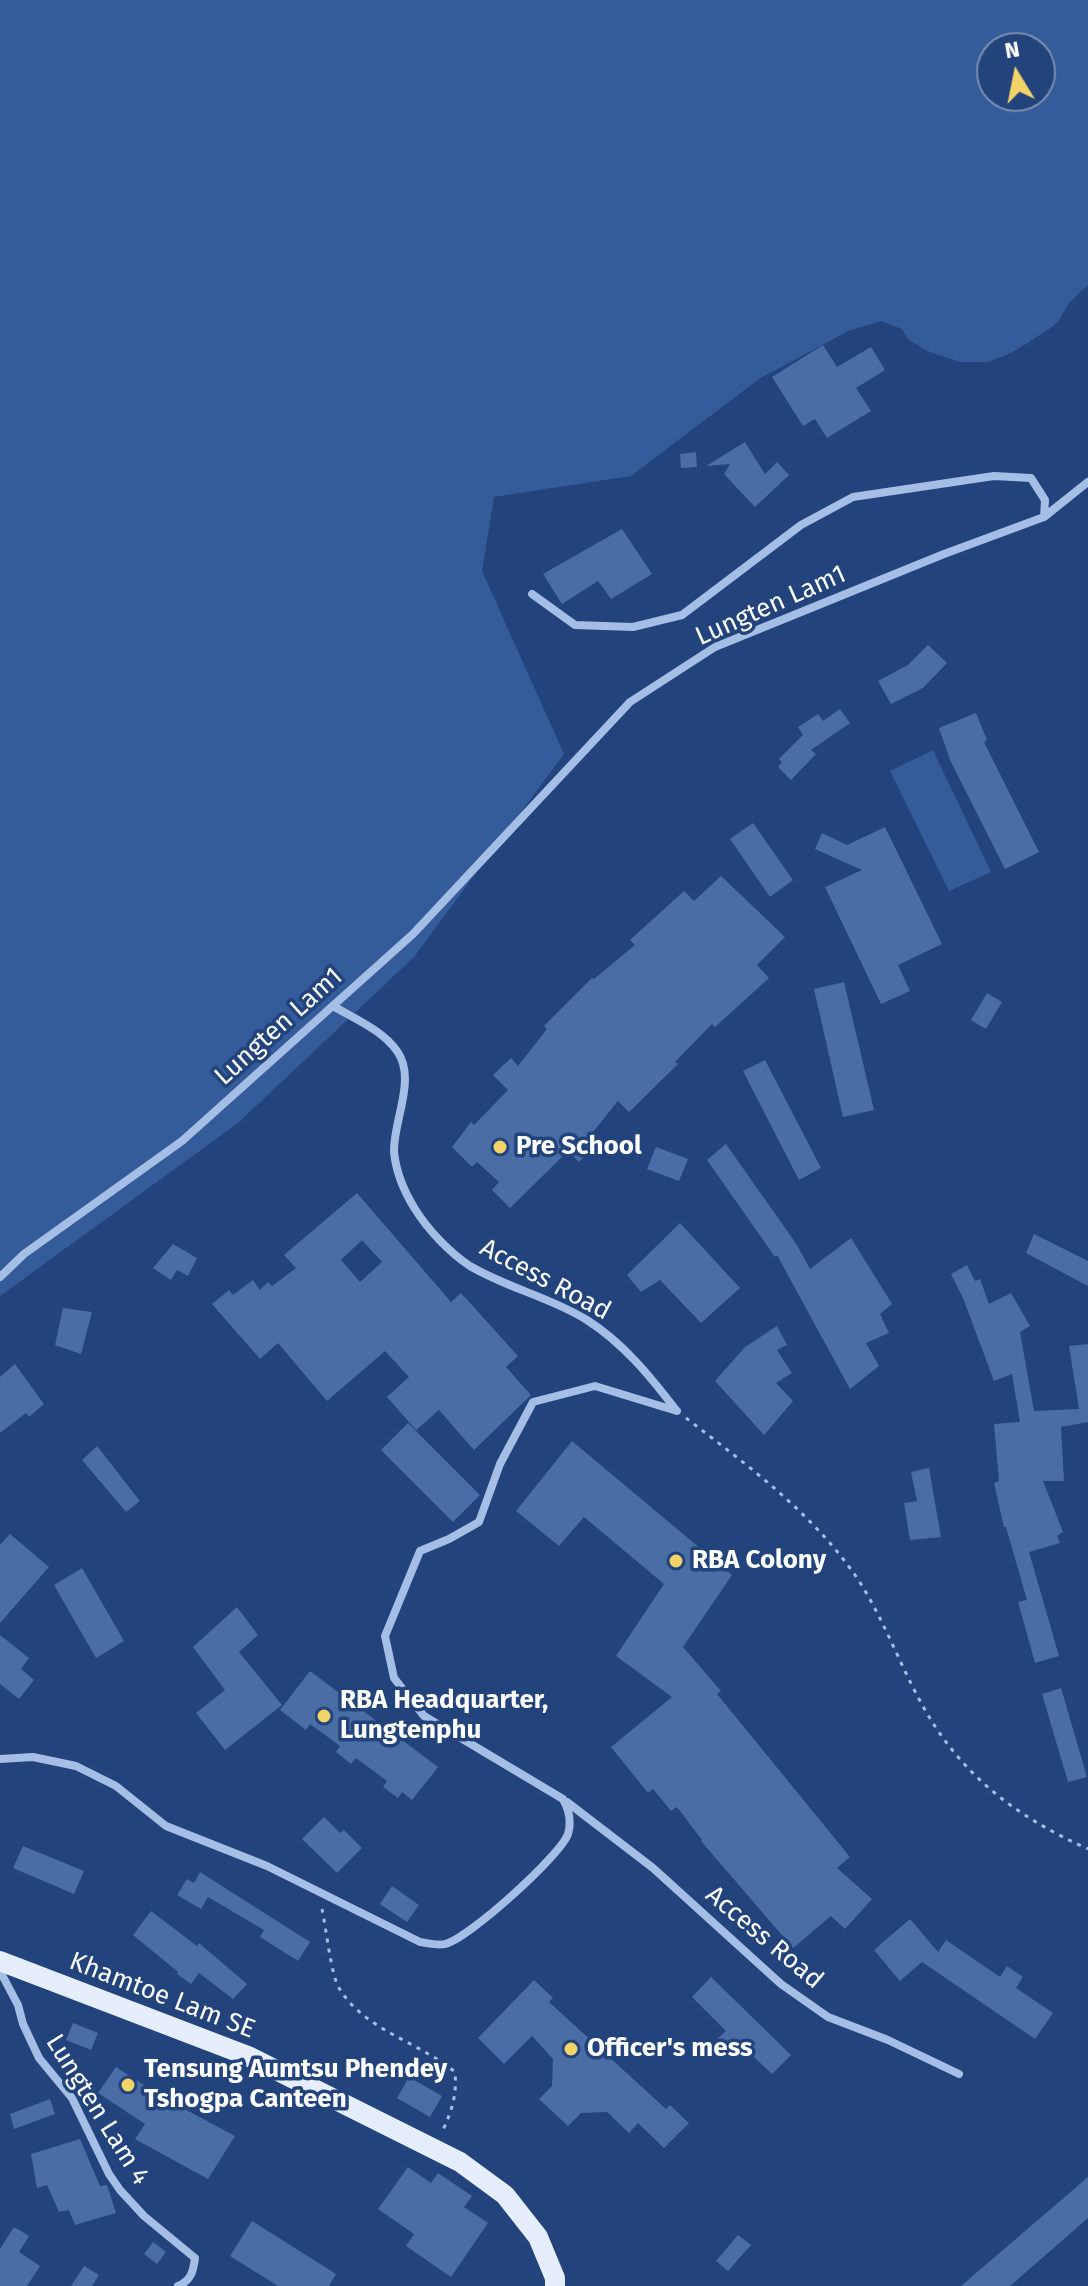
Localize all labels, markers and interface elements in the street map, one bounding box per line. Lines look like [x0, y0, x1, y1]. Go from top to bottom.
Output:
north arrow [976, 32, 1056, 112]
text: N [1003, 35, 1022, 64]
street label: Lungten Lam1 [691, 559, 851, 653]
street label: Lungten Lam1 [209, 961, 349, 1093]
place label: Pre School [516, 1131, 642, 1163]
marker: Pre School [491, 1138, 509, 1156]
street label: Access Road [474, 1232, 616, 1328]
place label: RBA Colony [692, 1545, 826, 1577]
marker: RBA Colony [667, 1552, 685, 1570]
place label: RBA Headquarter, Lungtenphu [340, 1685, 548, 1746]
marker: RBA Headquarter, Lungtenphu [315, 1707, 333, 1725]
street label: Access Road [699, 1880, 829, 1996]
street label: Khamtoe Lam SE [65, 1946, 259, 2046]
street label: Lungten Lam 4 [38, 2029, 156, 2191]
place label: Officer's mess [587, 2033, 753, 2065]
marker: Officer's mess [562, 2040, 580, 2058]
place label: Tensung Aumtsu Phendey Tshogpa Canteen [144, 2054, 447, 2116]
marker: Tensung Aumtsu Phendey Tshogpa Canteen [119, 2076, 137, 2094]

